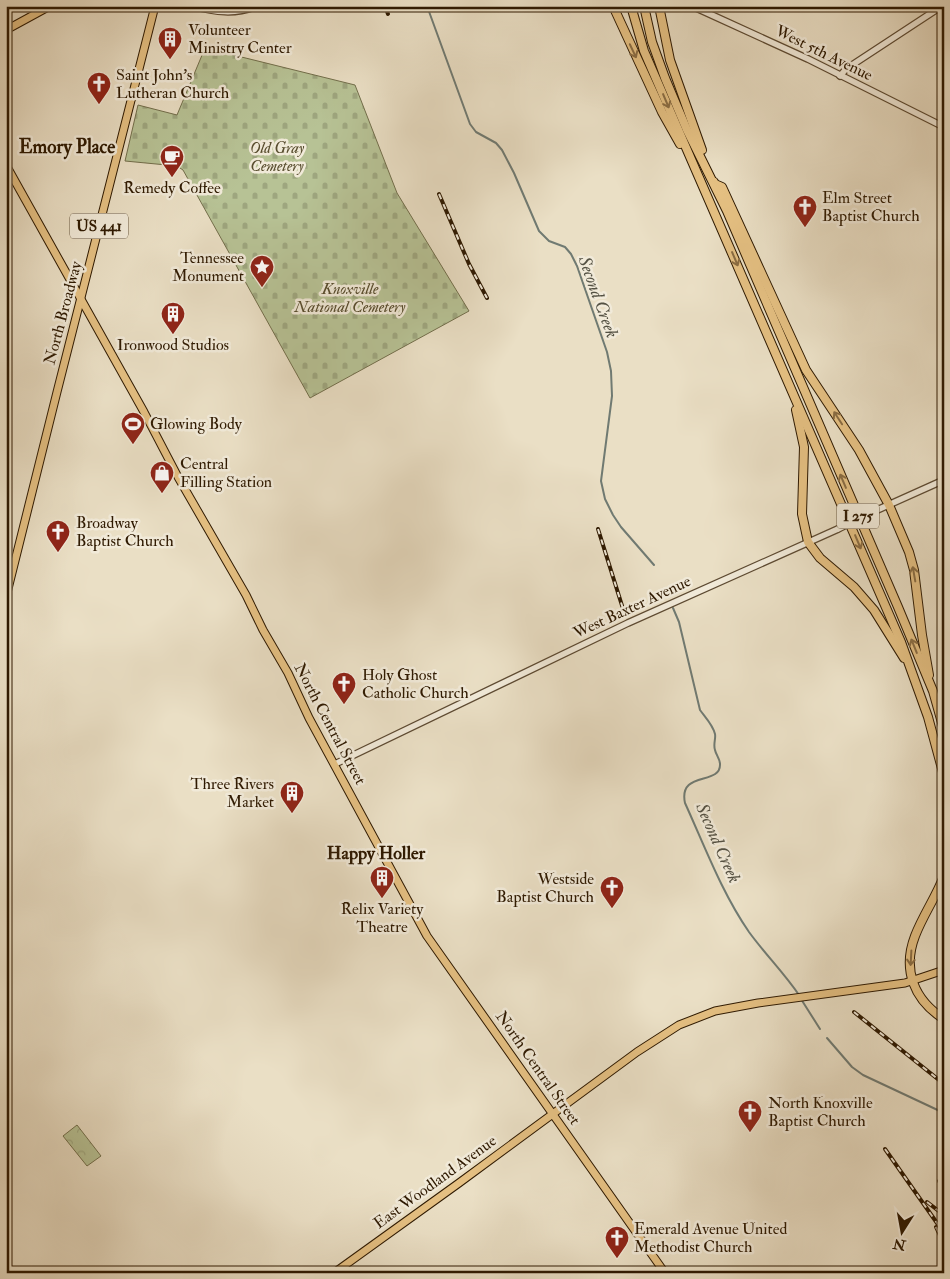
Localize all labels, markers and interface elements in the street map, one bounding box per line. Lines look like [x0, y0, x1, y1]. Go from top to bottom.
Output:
place label: Volunteer Ministry Center [188, 20, 292, 58]
street label: West 5th Avenue [771, 20, 876, 85]
building icon: Volunteer Ministry Center [157, 26, 183, 60]
one-way arrow [629, 43, 639, 58]
place label: Saint John's Lutheran Church [116, 65, 230, 103]
church icon: Saint John's Lutheran Church [86, 71, 112, 105]
one-way arrow [662, 93, 671, 108]
district label: Emory Place [19, 135, 115, 160]
park label: Old Gray Cemetery [250, 138, 305, 176]
cafe icon: Remedy Coffee [159, 144, 185, 178]
place label: Remedy Coffee [123, 178, 221, 198]
place label: Elm Street Baptist Church [822, 188, 920, 227]
church icon: Elm Street Baptist Church [792, 194, 818, 228]
road number: US 441 [70, 214, 128, 238]
place label: Tennessee Monument [172, 248, 244, 286]
one-way arrow [731, 251, 741, 266]
water label: Second Creek [572, 252, 623, 341]
place icon: Tennessee Monument [249, 254, 275, 288]
street label: North Broadway [40, 258, 87, 367]
park label: Knoxville National Cemetery [294, 279, 406, 317]
building icon: Ironwood Studios [160, 301, 186, 335]
place label: Ironwood Studios [117, 335, 229, 355]
sports icon: Glowing Body [120, 411, 146, 445]
one-way arrow [833, 411, 843, 425]
place label: Glowing Body [150, 414, 243, 434]
place label: Central Filling Station [180, 454, 272, 492]
shop icon: Central Filling Station [149, 460, 175, 494]
one-way arrow [838, 474, 848, 489]
road number: I 275 [837, 504, 879, 528]
place label: Broadway Baptist Church [76, 513, 174, 552]
church icon: Broadway Baptist Church [45, 519, 71, 553]
one-way arrow [854, 534, 863, 549]
one-way arrow [909, 566, 919, 582]
street label: West Baxter Avenue [569, 571, 694, 643]
one-way arrow [909, 639, 918, 654]
street label: North Central Street [290, 660, 370, 788]
place label: Holy Ghost Catholic Church [362, 665, 469, 703]
church icon: Holy Ghost Catholic Church [331, 671, 357, 705]
place label: Three Rivers Market [191, 774, 274, 812]
building icon: Three Rivers Market [279, 780, 305, 814]
water label: Second Creek [690, 798, 746, 887]
district label: Happy Holler [327, 842, 426, 865]
building icon: Relix Variety Theatre [369, 865, 395, 899]
place label: Westside Baptist Church [496, 869, 595, 908]
church icon: Westside Baptist Church [599, 875, 625, 909]
place label: Relix Variety Theatre [341, 899, 424, 937]
one-way arrow [906, 950, 916, 966]
street label: North Central Street [491, 1007, 585, 1129]
place label: North Knoxville Baptist Church [768, 1093, 873, 1132]
church icon: North Knoxville Baptist Church [737, 1099, 763, 1133]
street label: East Woodland Avenue [370, 1131, 500, 1233]
north arrow [878, 1206, 928, 1256]
place label: Emerald Avenue United Methodist Church [634, 1219, 787, 1257]
church icon: Emerald Avenue United Methodist Church [604, 1225, 630, 1259]
text: N [891, 1235, 908, 1254]

